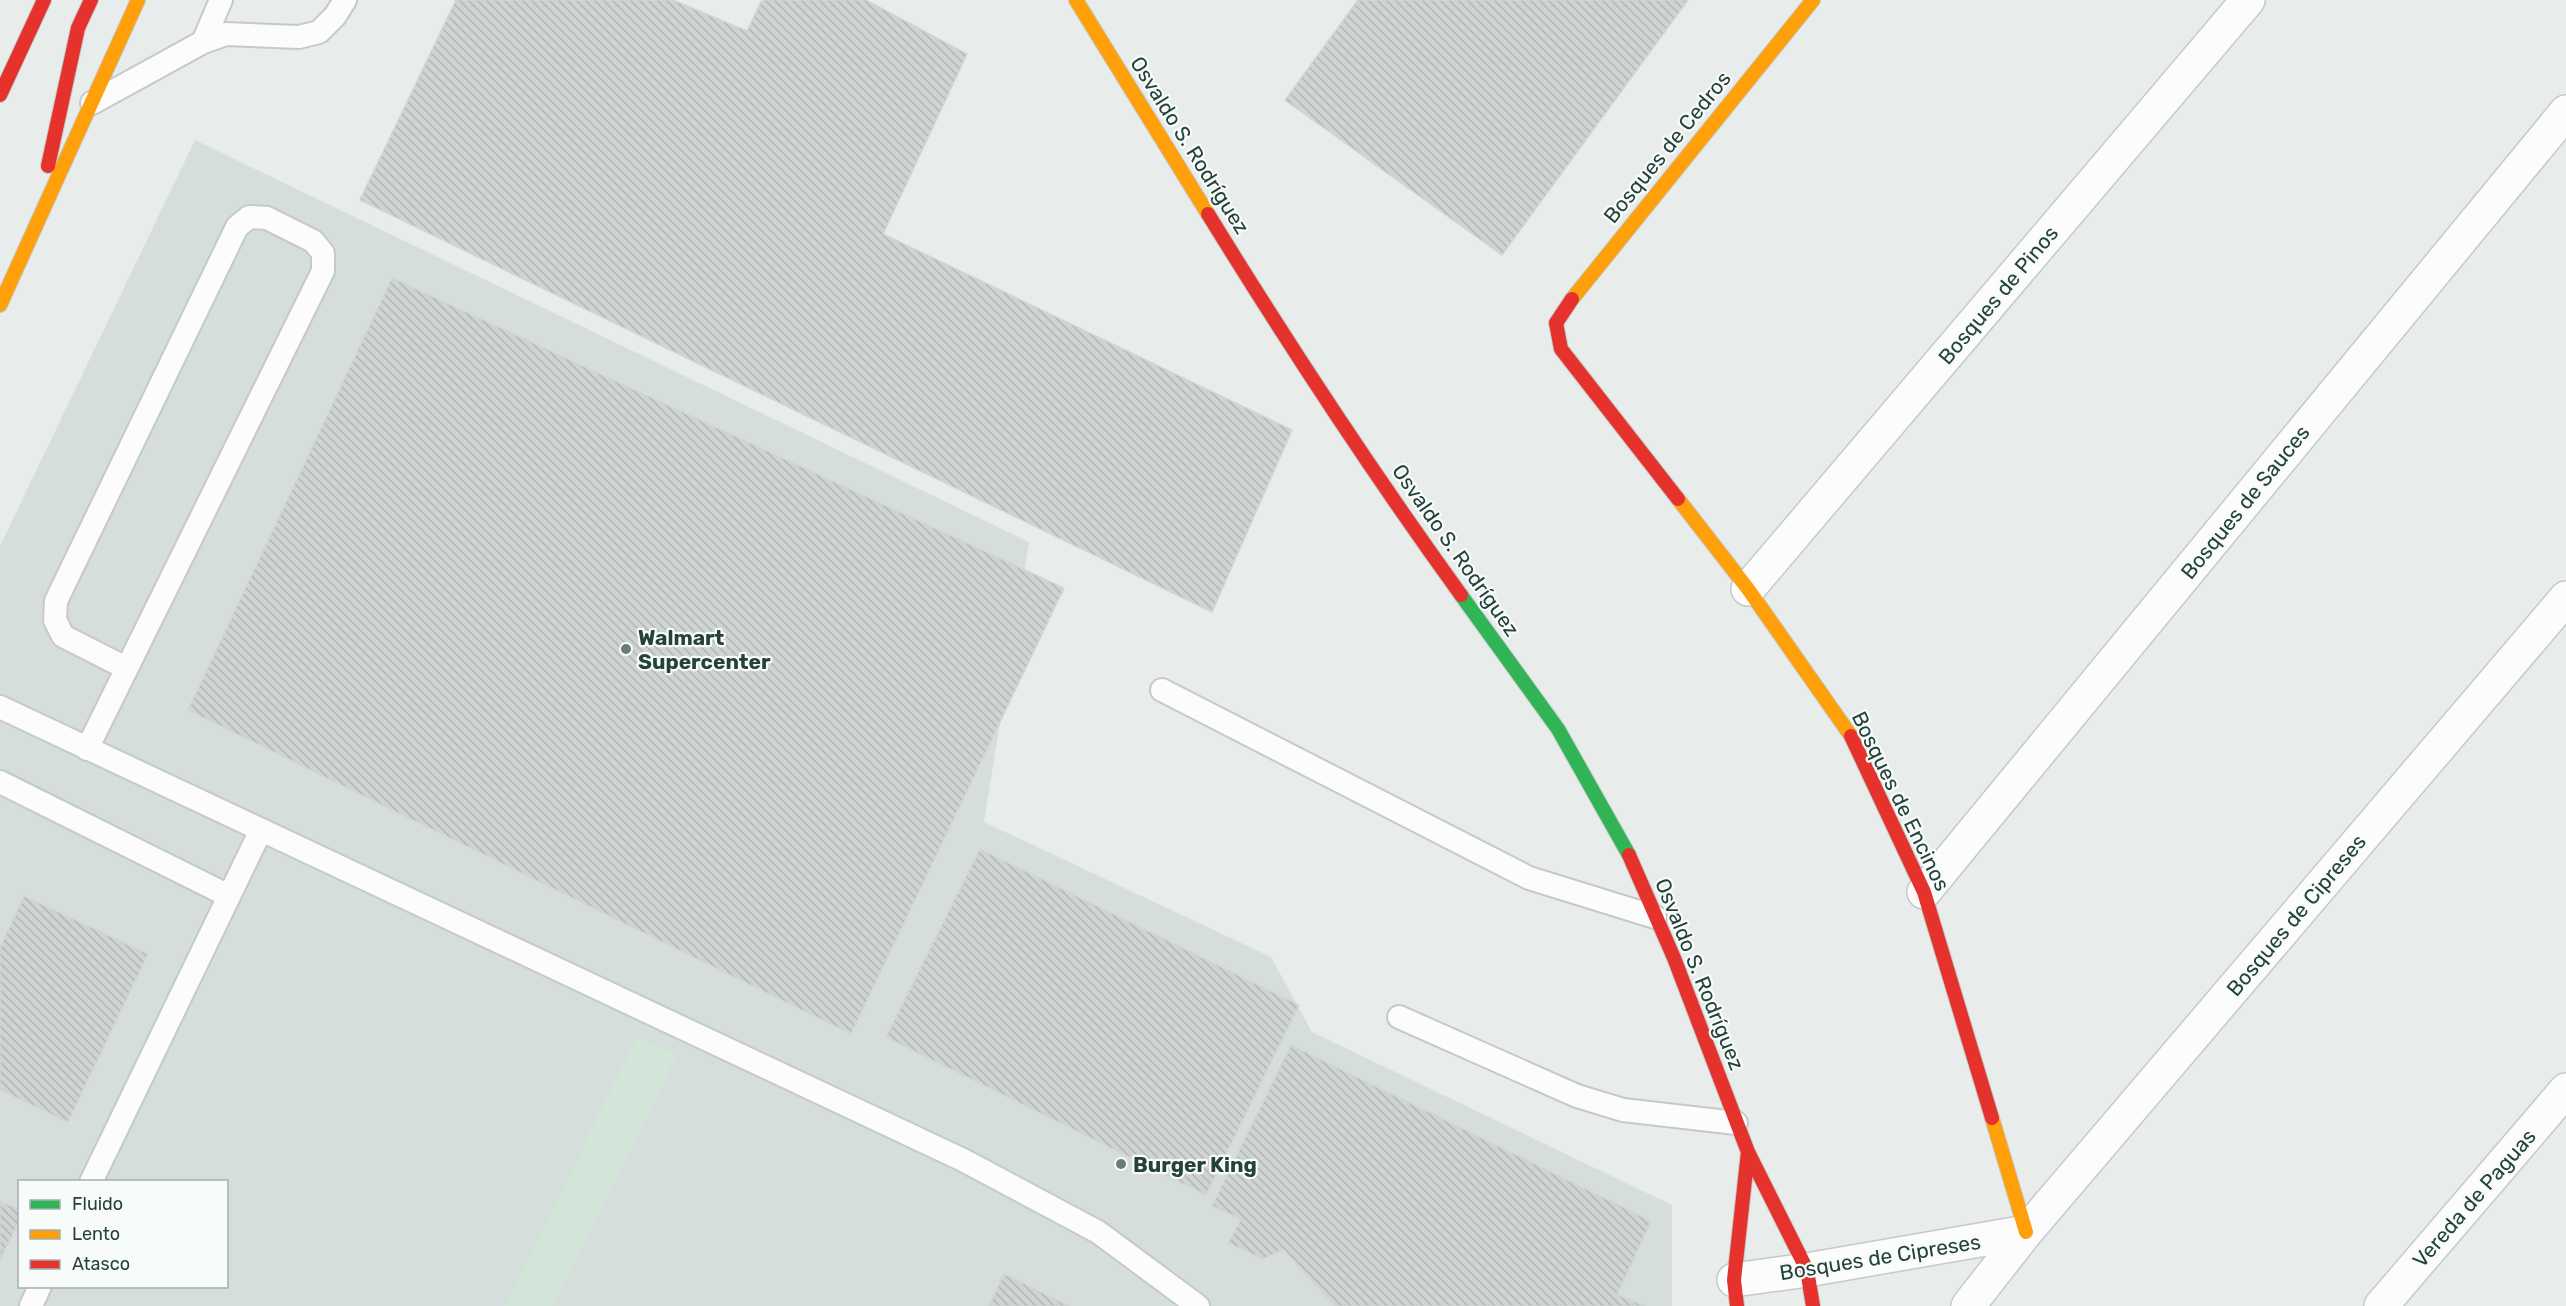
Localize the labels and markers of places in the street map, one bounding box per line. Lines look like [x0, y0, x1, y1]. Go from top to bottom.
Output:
place label: Walmart Supercenter [638, 625, 771, 674]
marker: Walmart Supercenter [619, 642, 633, 656]
place label: Burger King [1133, 1152, 1257, 1177]
marker: Burger King [1114, 1157, 1128, 1171]

